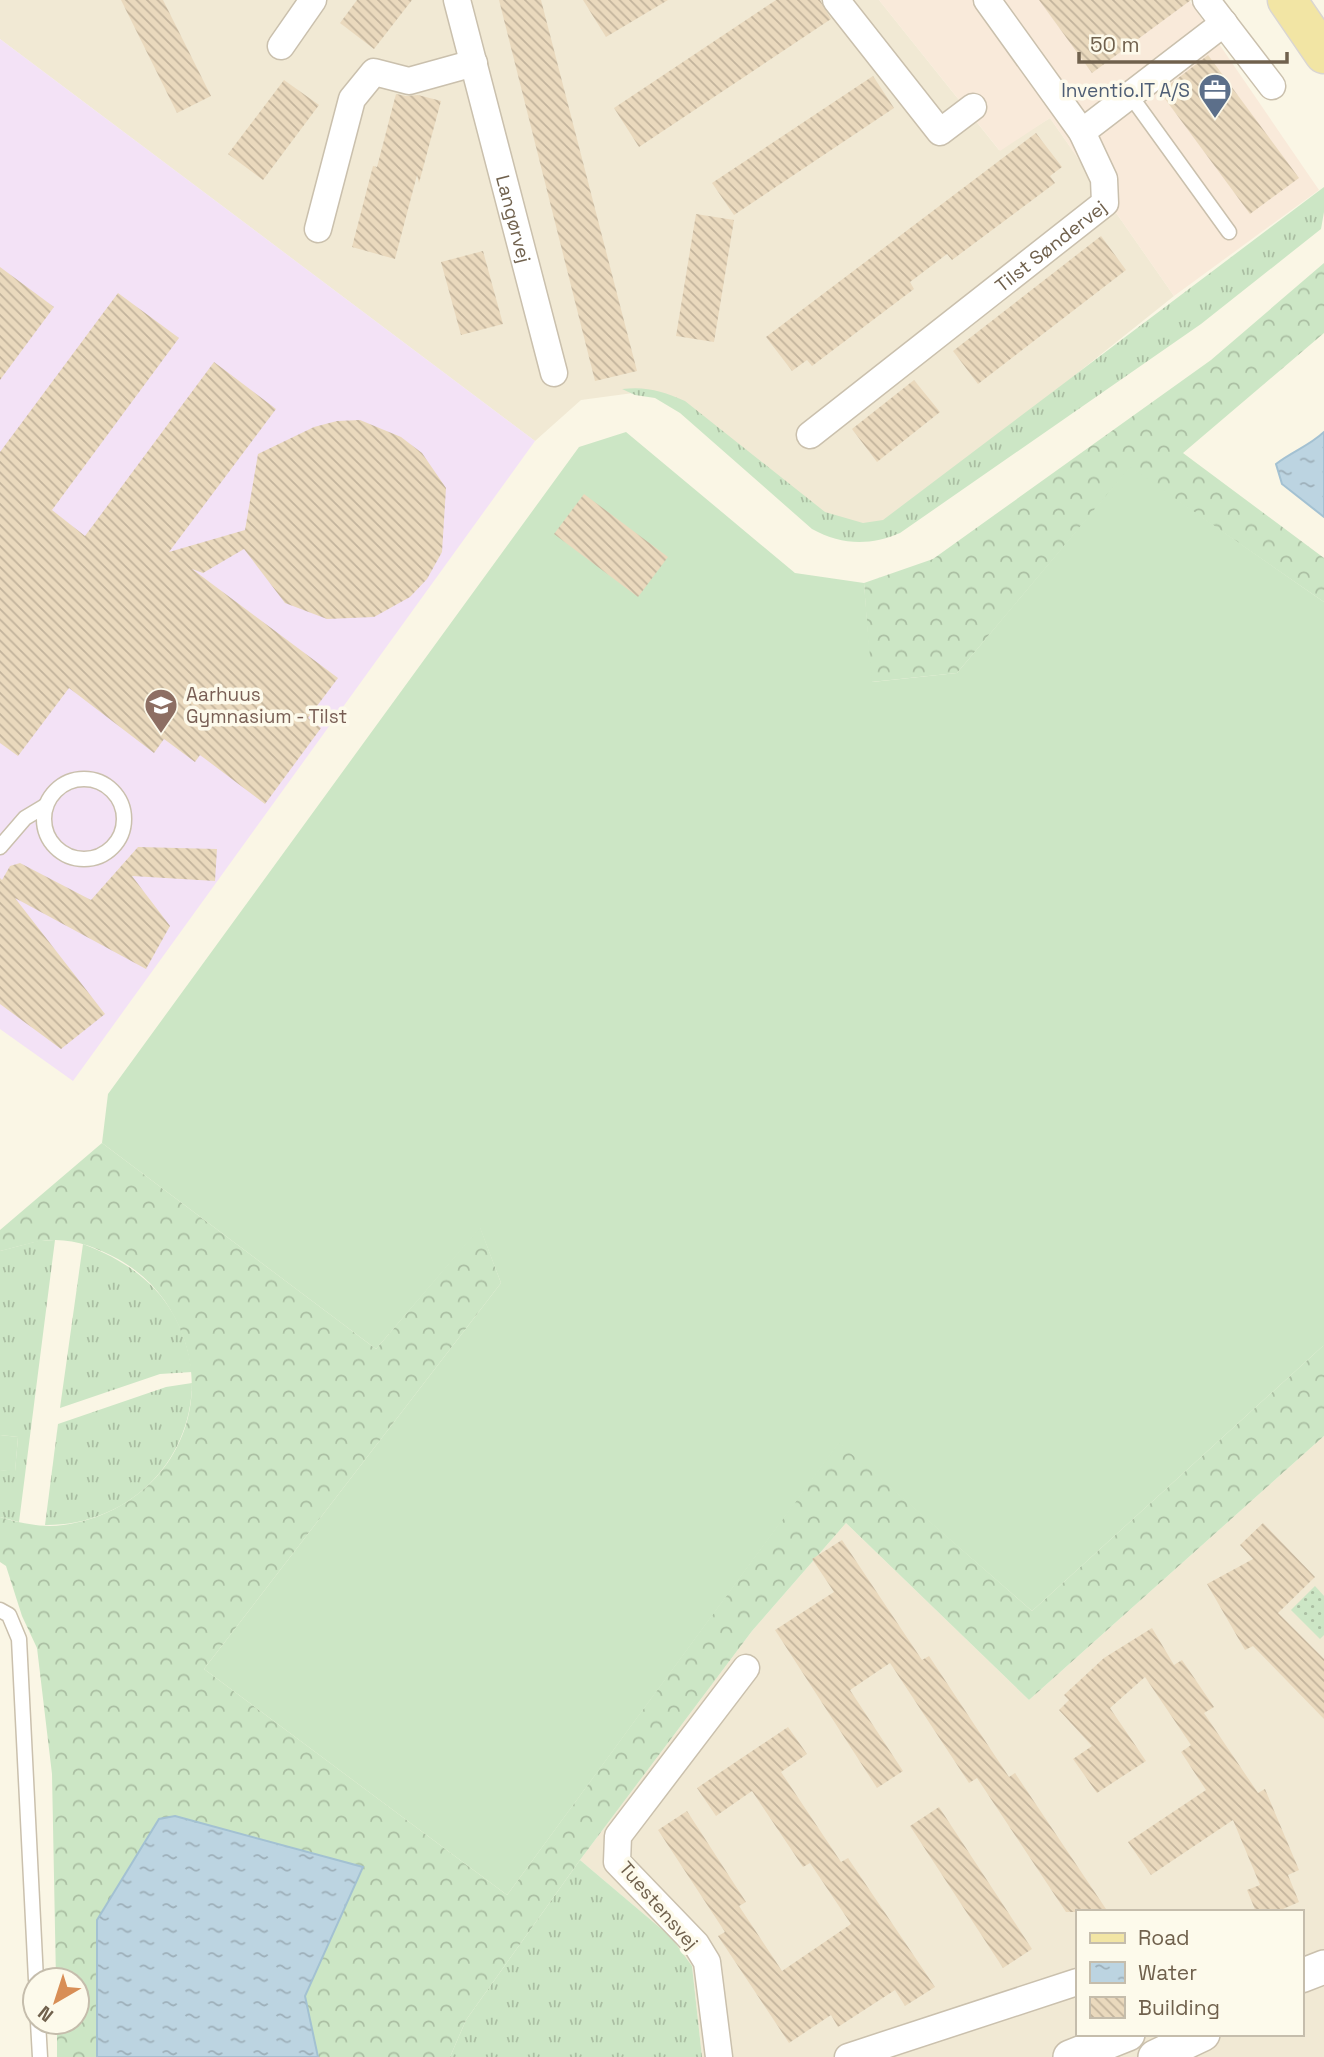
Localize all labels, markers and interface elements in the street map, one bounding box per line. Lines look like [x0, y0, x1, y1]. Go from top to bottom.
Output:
scale bar [1079, 21, 1287, 65]
text: 50 m [1090, 31, 1140, 58]
office icon: Inventio.IT A/S [1196, 71, 1234, 120]
place label: Inventio.IT A/S [1061, 78, 1190, 103]
street label: Langørvej [490, 172, 537, 266]
street label: Tilst Søndervej [990, 195, 1112, 298]
place label: Aarhuus Gymnasium - Tilst [186, 682, 347, 729]
school or university icon: Aarhuus Gymnasium - Tilst [142, 686, 180, 735]
street label: Tuestensvej [613, 1856, 704, 1955]
legend [1076, 1910, 1303, 2036]
text: Road [1138, 1924, 1190, 1951]
text: Water [1138, 1959, 1197, 1986]
north arrow [21, 1966, 91, 2036]
text: Building [1138, 1994, 1220, 2021]
text: N [33, 2000, 58, 2028]

